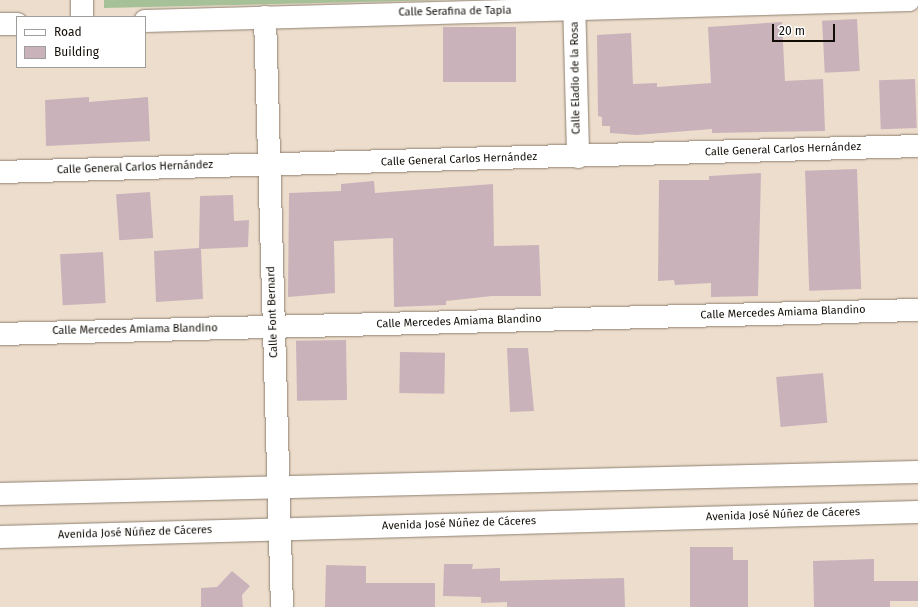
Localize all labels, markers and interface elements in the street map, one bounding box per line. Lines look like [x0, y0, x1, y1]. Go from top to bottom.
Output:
street label: Calle Serafina de Tapia [398, 4, 512, 20]
legend [16, 16, 146, 68]
scale bar [774, 16, 837, 42]
street label: Calle Eladio de la Rosa [568, 22, 584, 134]
text: 20 m [779, 24, 805, 38]
text: Road [54, 25, 82, 39]
text: Building [54, 45, 99, 59]
street label: Calle General Carlos Hernández [705, 141, 861, 159]
street label: Calle General Carlos Hernández [381, 151, 537, 169]
street label: Calle General Carlos Hernández [57, 159, 213, 177]
street label: Calle Font Bernard [265, 266, 281, 358]
street label: Calle Mercedes Amiama Blandino [700, 304, 866, 322]
street label: Calle Mercedes Amiama Blandino [376, 313, 542, 331]
street label: Calle Mercedes Amiama Blandino [52, 322, 218, 338]
street label: Avenida José Núñez de Cáceres [706, 506, 860, 524]
street label: Avenida José Núñez de Cáceres [382, 515, 536, 533]
street label: Avenida José Núñez de Cáceres [58, 524, 212, 542]

